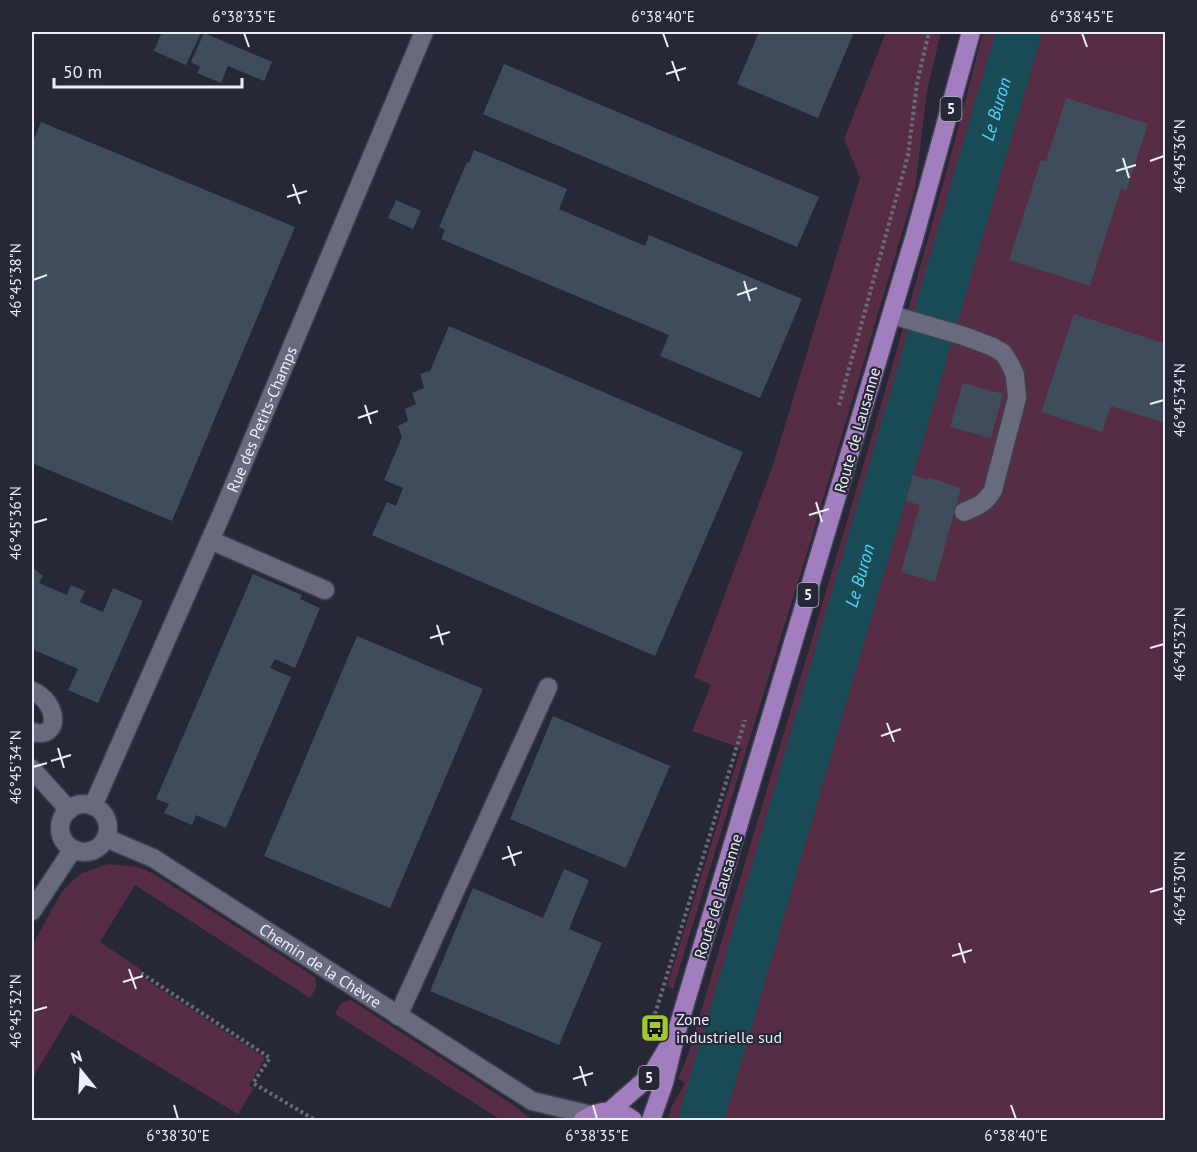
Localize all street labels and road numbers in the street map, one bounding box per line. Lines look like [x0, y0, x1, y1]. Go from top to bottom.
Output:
road number: 5 [940, 97, 962, 121]
street label: Rue des Petits-Champs [222, 343, 301, 495]
street label: Route de Lausanne [830, 365, 884, 495]
road number: 5 [798, 583, 818, 607]
street label: Route de Lausanne [690, 831, 746, 961]
street label: Chemin de la Chèvre [256, 919, 385, 1012]
road number: 5 [638, 1066, 660, 1090]

